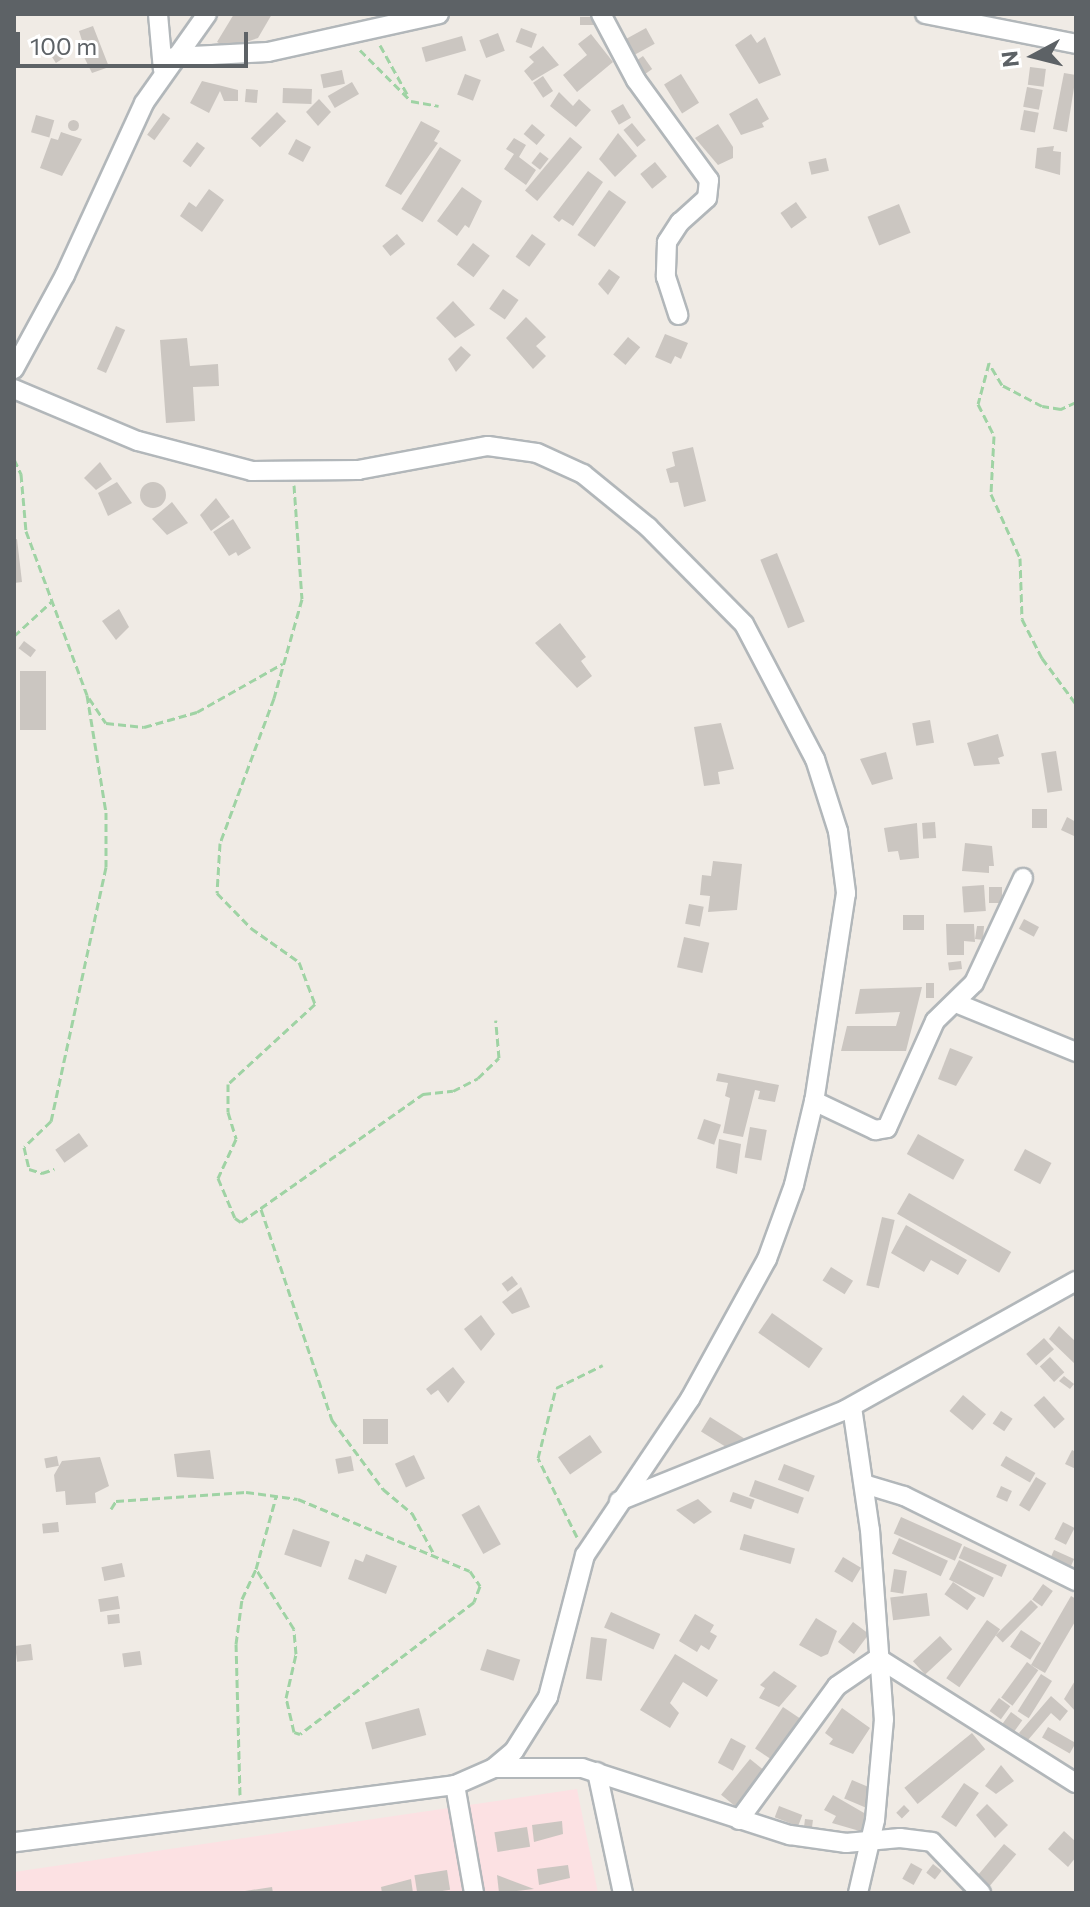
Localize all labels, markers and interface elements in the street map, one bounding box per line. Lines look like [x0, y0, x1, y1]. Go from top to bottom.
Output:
scale bar [20, 16, 252, 66]
north arrow [994, 16, 1074, 96]
text: 100 m [30, 31, 97, 60]
text: N [995, 49, 1024, 69]

